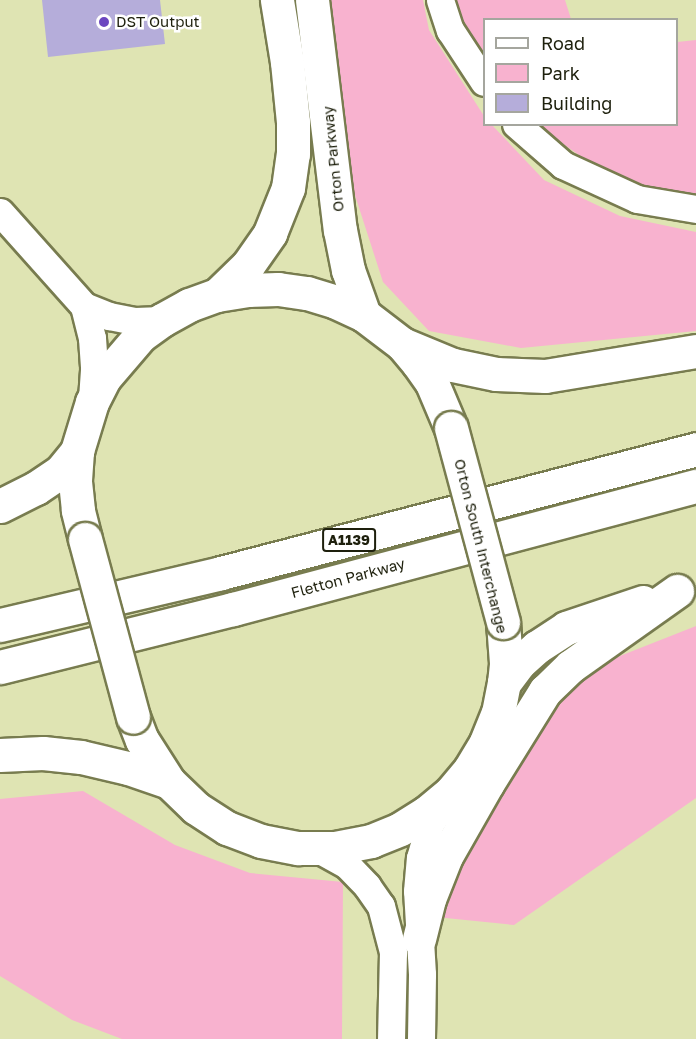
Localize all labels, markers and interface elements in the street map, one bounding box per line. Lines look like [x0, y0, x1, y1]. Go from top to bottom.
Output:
place label: DST Output [116, 13, 199, 31]
marker: DST Output [97, 15, 111, 29]
legend [483, 18, 678, 126]
text: Road [541, 32, 585, 54]
text: Park [541, 62, 580, 84]
text: Building [541, 92, 612, 114]
street label: Orton Parkway [318, 105, 348, 213]
street label: Orton South Interchange [451, 457, 511, 635]
road number: A1139 [322, 529, 376, 551]
street label: Fletton Parkway [289, 554, 407, 602]

